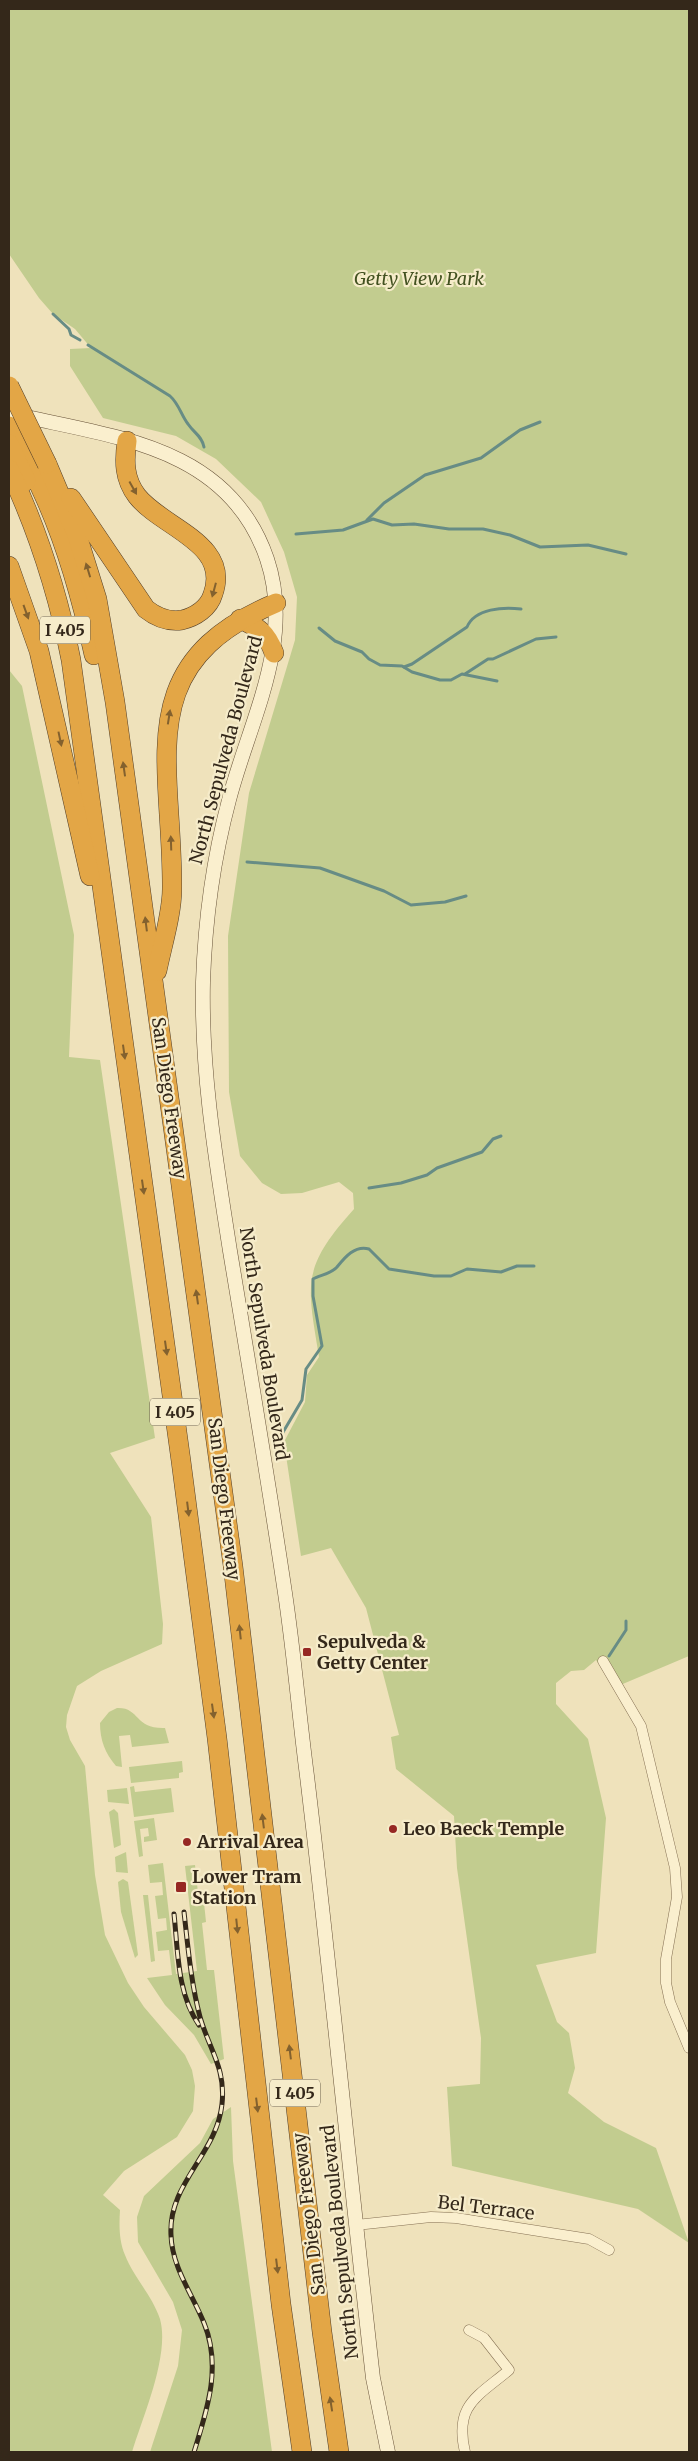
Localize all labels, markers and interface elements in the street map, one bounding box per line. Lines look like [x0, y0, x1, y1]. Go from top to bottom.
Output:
park label: Getty View Park [354, 267, 484, 290]
one-way arrow [128, 481, 137, 494]
one-way arrow [84, 563, 92, 578]
one-way arrow [210, 582, 218, 598]
one-way arrow [23, 604, 30, 619]
road number: I 405 [40, 616, 90, 644]
street label: North Sepulveda Boulevard [184, 633, 267, 867]
one-way arrow [166, 709, 174, 725]
one-way arrow [56, 731, 64, 747]
one-way arrow [120, 761, 128, 777]
one-way arrow [166, 834, 174, 850]
one-way arrow [141, 915, 149, 931]
street label: San Diego Freeway [147, 1015, 192, 1181]
one-way arrow [120, 1044, 128, 1060]
one-way arrow [139, 1180, 147, 1196]
street label: North Sepulveda Boulevard [235, 1226, 294, 1462]
one-way arrow [193, 1289, 201, 1305]
one-way arrow [162, 1341, 170, 1357]
road number: I 405 [150, 1398, 200, 1425]
street label: San Diego Freeway [203, 1416, 246, 1582]
one-way arrow [184, 1502, 192, 1518]
one-way arrow [236, 1623, 244, 1639]
place label: Sepulveda & Getty Center [317, 1630, 428, 1674]
marker: Sepulveda & Getty Center [301, 1646, 313, 1658]
one-way arrow [209, 1704, 217, 1720]
one-way arrow [259, 1812, 267, 1828]
place label: Leo Baeck Temple [403, 1817, 564, 1840]
marker: Leo Baeck Temple [387, 1823, 399, 1835]
place label: Arrival Area [196, 1830, 304, 1853]
marker: Arrival Area [181, 1836, 193, 1848]
place label: Lower Tram Station [192, 1865, 301, 1909]
marker: Lower Tram Station [174, 1880, 188, 1894]
one-way arrow [233, 1918, 241, 1934]
one-way arrow [286, 2043, 294, 2059]
road number: I 405 [270, 2080, 320, 2106]
one-way arrow [253, 2097, 261, 2113]
street label: North Sepulveda Boulevard [316, 2124, 363, 2360]
street label: San Diego Freeway [287, 2131, 330, 2297]
street label: Bel Terrace [436, 2190, 536, 2225]
one-way arrow [273, 2258, 281, 2274]
one-way arrow [327, 2396, 335, 2412]

